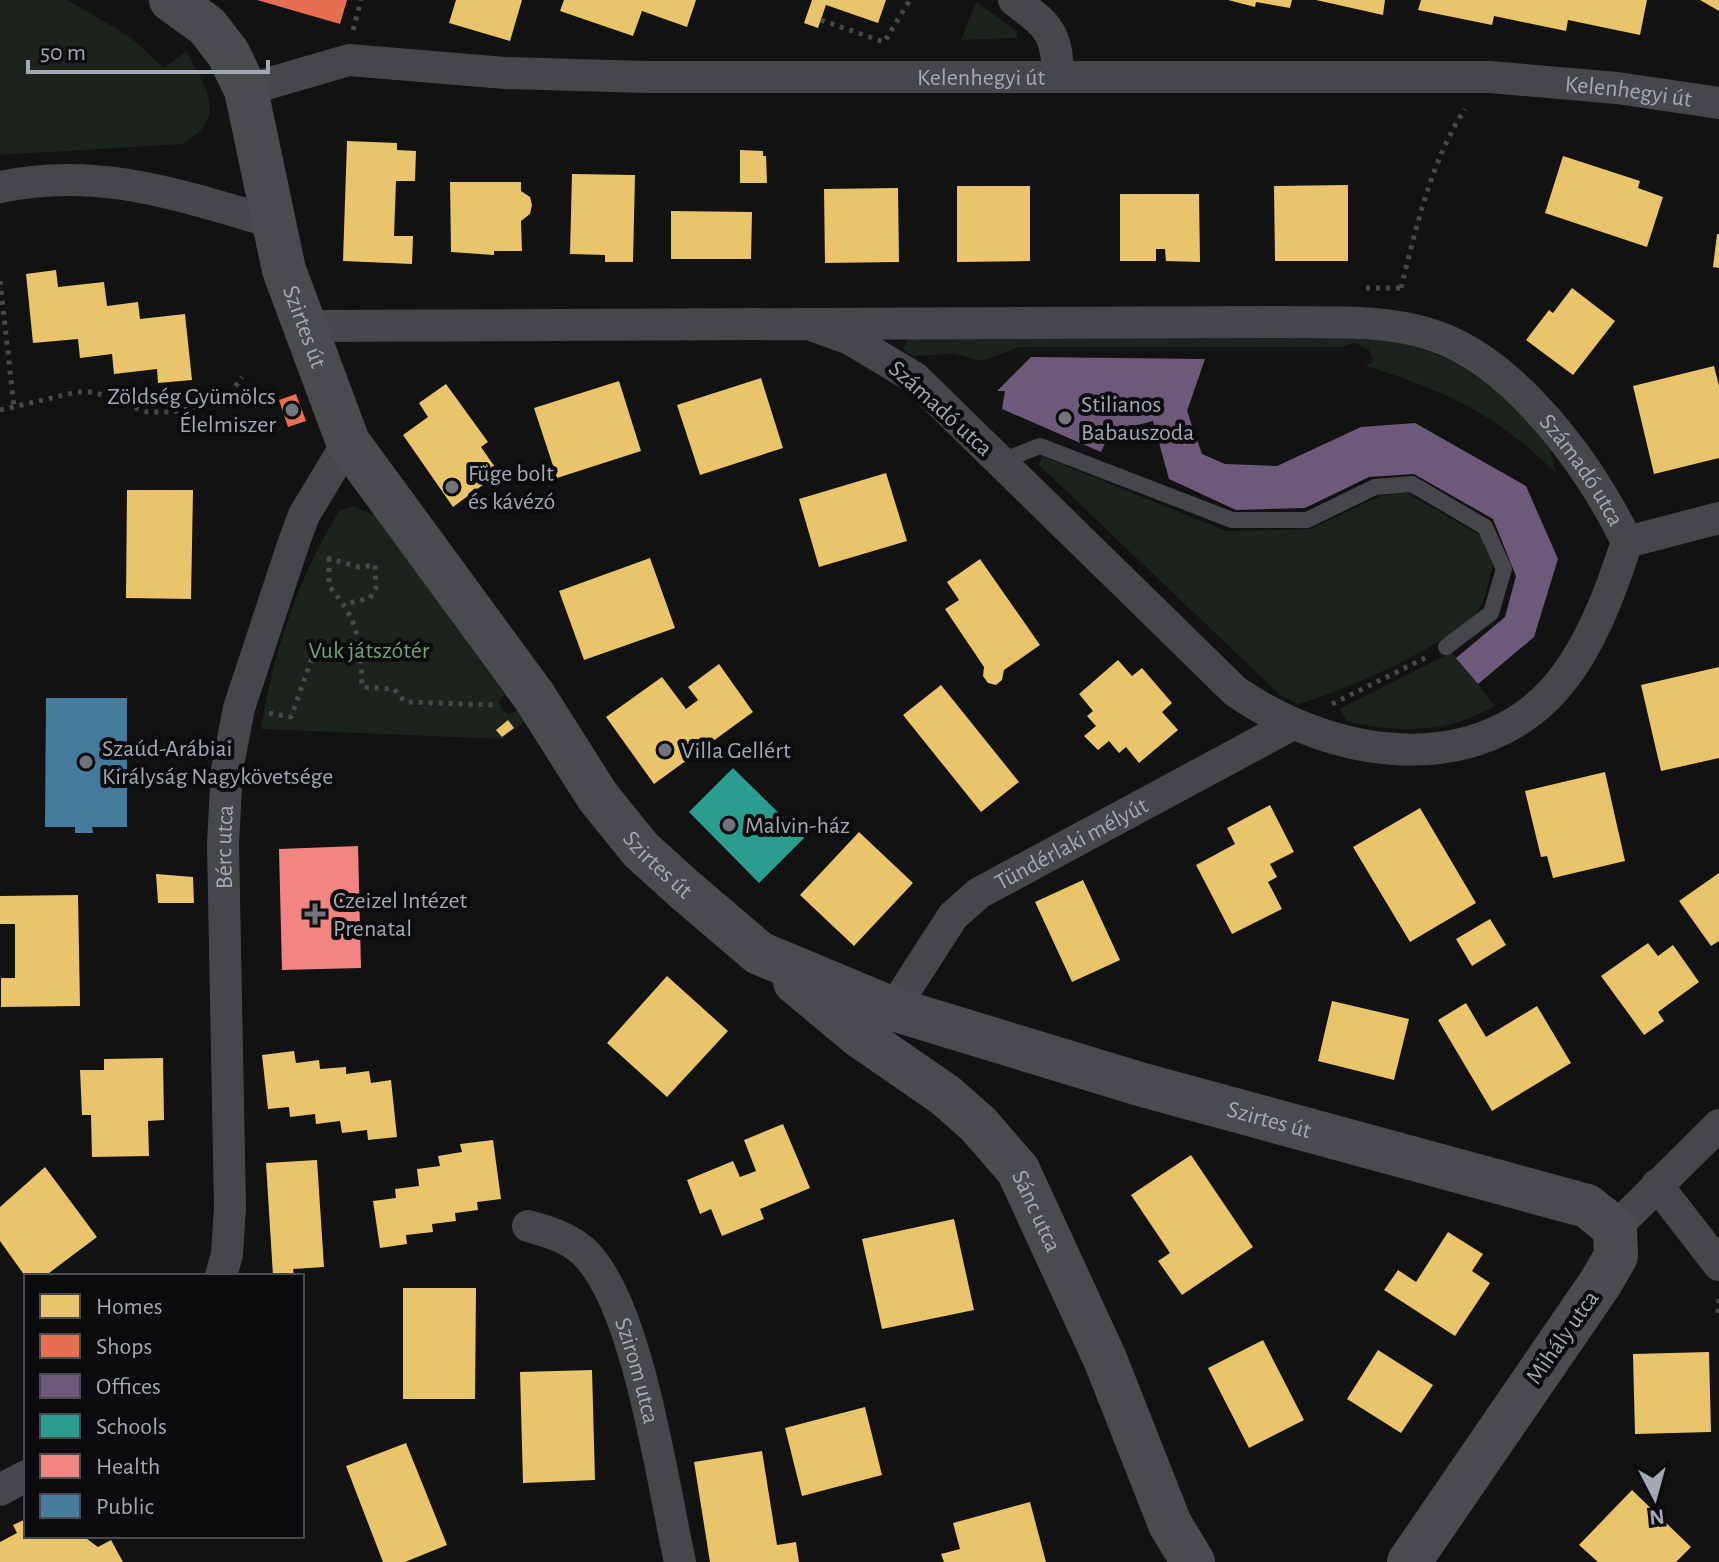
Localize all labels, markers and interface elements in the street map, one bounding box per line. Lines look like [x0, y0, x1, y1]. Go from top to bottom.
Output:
scale bar [28, 24, 268, 74]
text: 50 m [40, 41, 86, 65]
street label: Kelenhegyi út [917, 66, 1045, 90]
street label: Kelenhegyi út [1564, 73, 1694, 112]
street label: Szirtes út [278, 282, 330, 372]
street label: Számadó utca [884, 356, 997, 461]
place label: Zöldség Gyümölcs Élelmiszer [107, 385, 276, 437]
place label: Stilianos Babauszoda [1081, 393, 1194, 445]
marker: Zöldség Gyümölcs Élelmiszer [283, 401, 301, 419]
marker: Stilianos Babauszoda [1056, 409, 1074, 427]
street label: Számadó utca [1535, 410, 1628, 530]
place label: Füge bolt és kávézó [468, 462, 555, 514]
marker: Füge bolt és kávézó [443, 478, 461, 496]
park label: Vuk játszótér [309, 639, 430, 663]
place label: Szaúd-Arábiai Királyság Nagykövetsége [102, 737, 333, 789]
place label: Villa Gellért [681, 739, 791, 763]
marker: Villa Gellért [656, 741, 674, 759]
marker: Szaúd-Arábiai Királyság Nagykövetsége [77, 753, 95, 771]
street label: Tündérlaki mélyút [991, 793, 1152, 895]
street label: Bérc utca [212, 804, 238, 889]
place label: Malvin-ház [745, 814, 850, 838]
marker: Malvin-ház [720, 816, 738, 834]
street label: Szirtes út [618, 827, 697, 904]
place label: Czeizel Intézet Prenatal [333, 889, 468, 941]
marker: Czeizel Intézet Prenatal [304, 903, 326, 925]
street label: Szirtes út [1224, 1098, 1314, 1143]
street label: Sánc utca [1007, 1167, 1065, 1256]
legend [24, 1274, 304, 1538]
street label: Mihály utca [1522, 1286, 1604, 1389]
text: Homes [96, 1295, 163, 1319]
street label: Szirom utca [610, 1314, 663, 1426]
text: Shops [96, 1335, 152, 1359]
text: Offices [96, 1375, 161, 1399]
text: Schools [96, 1415, 167, 1439]
text: Health [96, 1455, 160, 1479]
north arrow [1615, 1458, 1695, 1538]
text: Public [96, 1495, 154, 1519]
text: N [1648, 1505, 1666, 1529]

